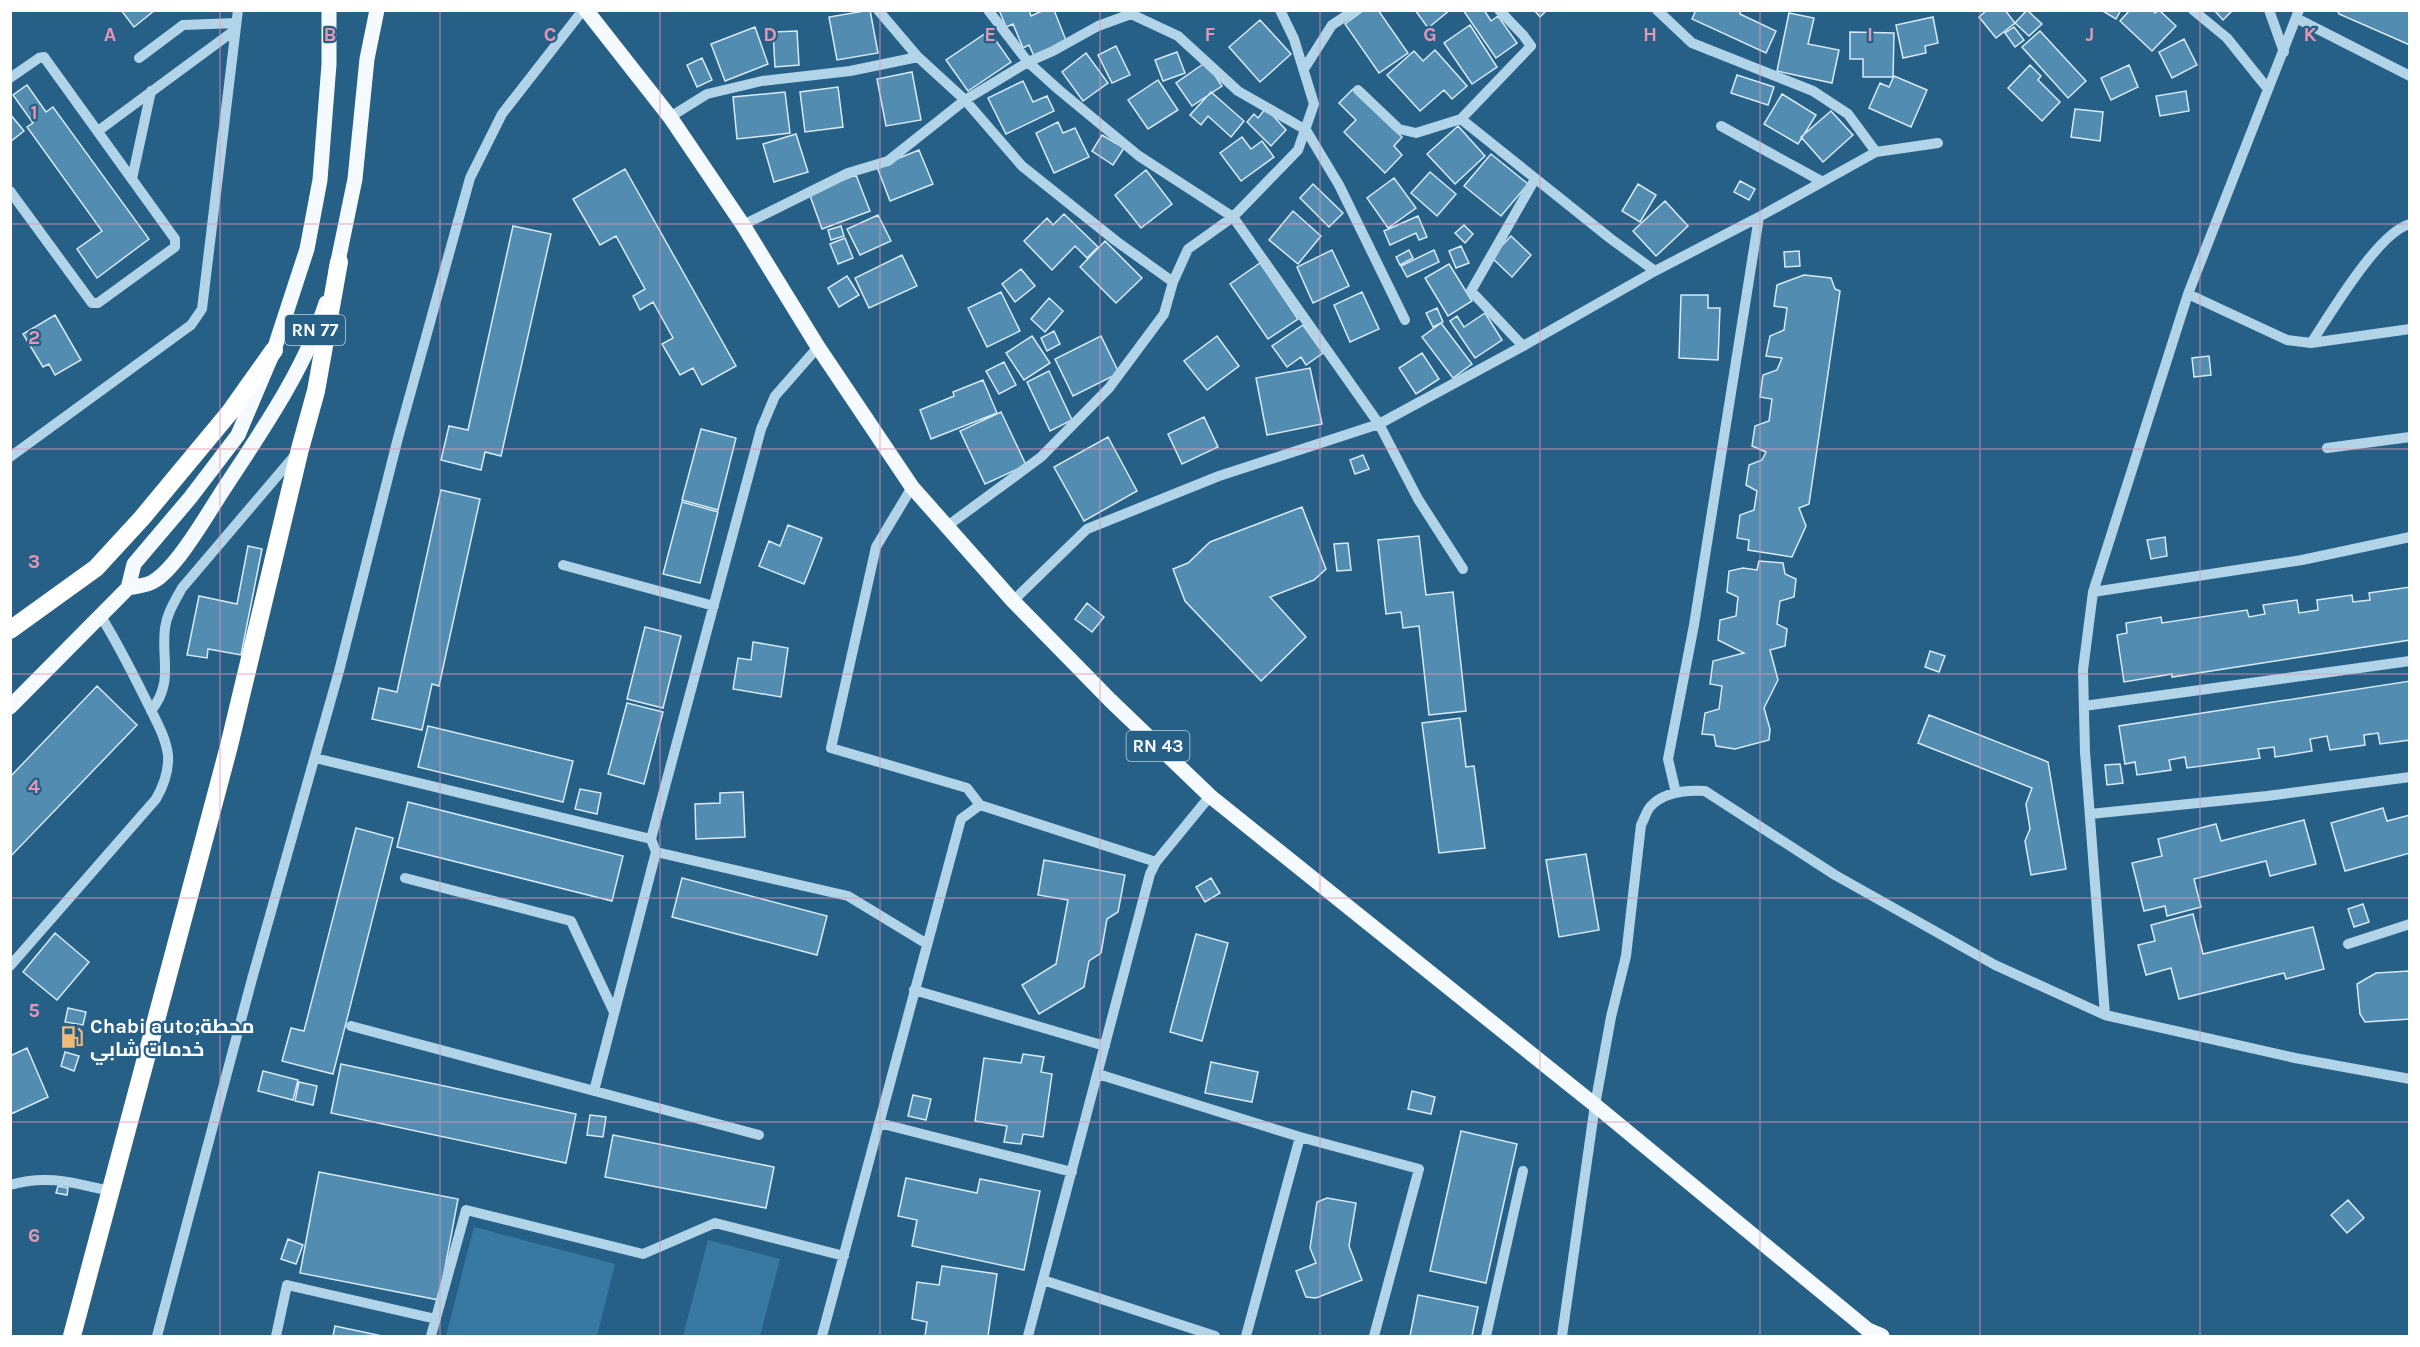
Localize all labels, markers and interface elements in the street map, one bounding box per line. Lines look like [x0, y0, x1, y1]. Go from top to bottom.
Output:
text: A [104, 23, 117, 46]
text: B [324, 23, 336, 46]
text: C [544, 23, 556, 46]
text: D [763, 23, 777, 46]
text: E [984, 23, 996, 46]
text: F [1205, 23, 1216, 46]
text: G [1423, 23, 1437, 46]
text: H [1643, 23, 1657, 46]
text: I [1867, 23, 1873, 46]
text: J [2086, 23, 2094, 46]
text: K [2303, 23, 2317, 46]
text: 1 [30, 101, 38, 124]
road number: RN 77 [285, 315, 345, 345]
text: 2 [28, 326, 40, 349]
text: 3 [28, 550, 40, 573]
road number: RN 43 [1126, 731, 1190, 761]
text: 4 [28, 775, 40, 798]
text: 5 [28, 999, 40, 1022]
place label: Chabi auto;محطة خدمات شابي [90, 1015, 254, 1065]
fuel station icon: Chabi auto;محطة خدمات شابي [59, 1024, 85, 1050]
text: 6 [28, 1224, 40, 1247]

